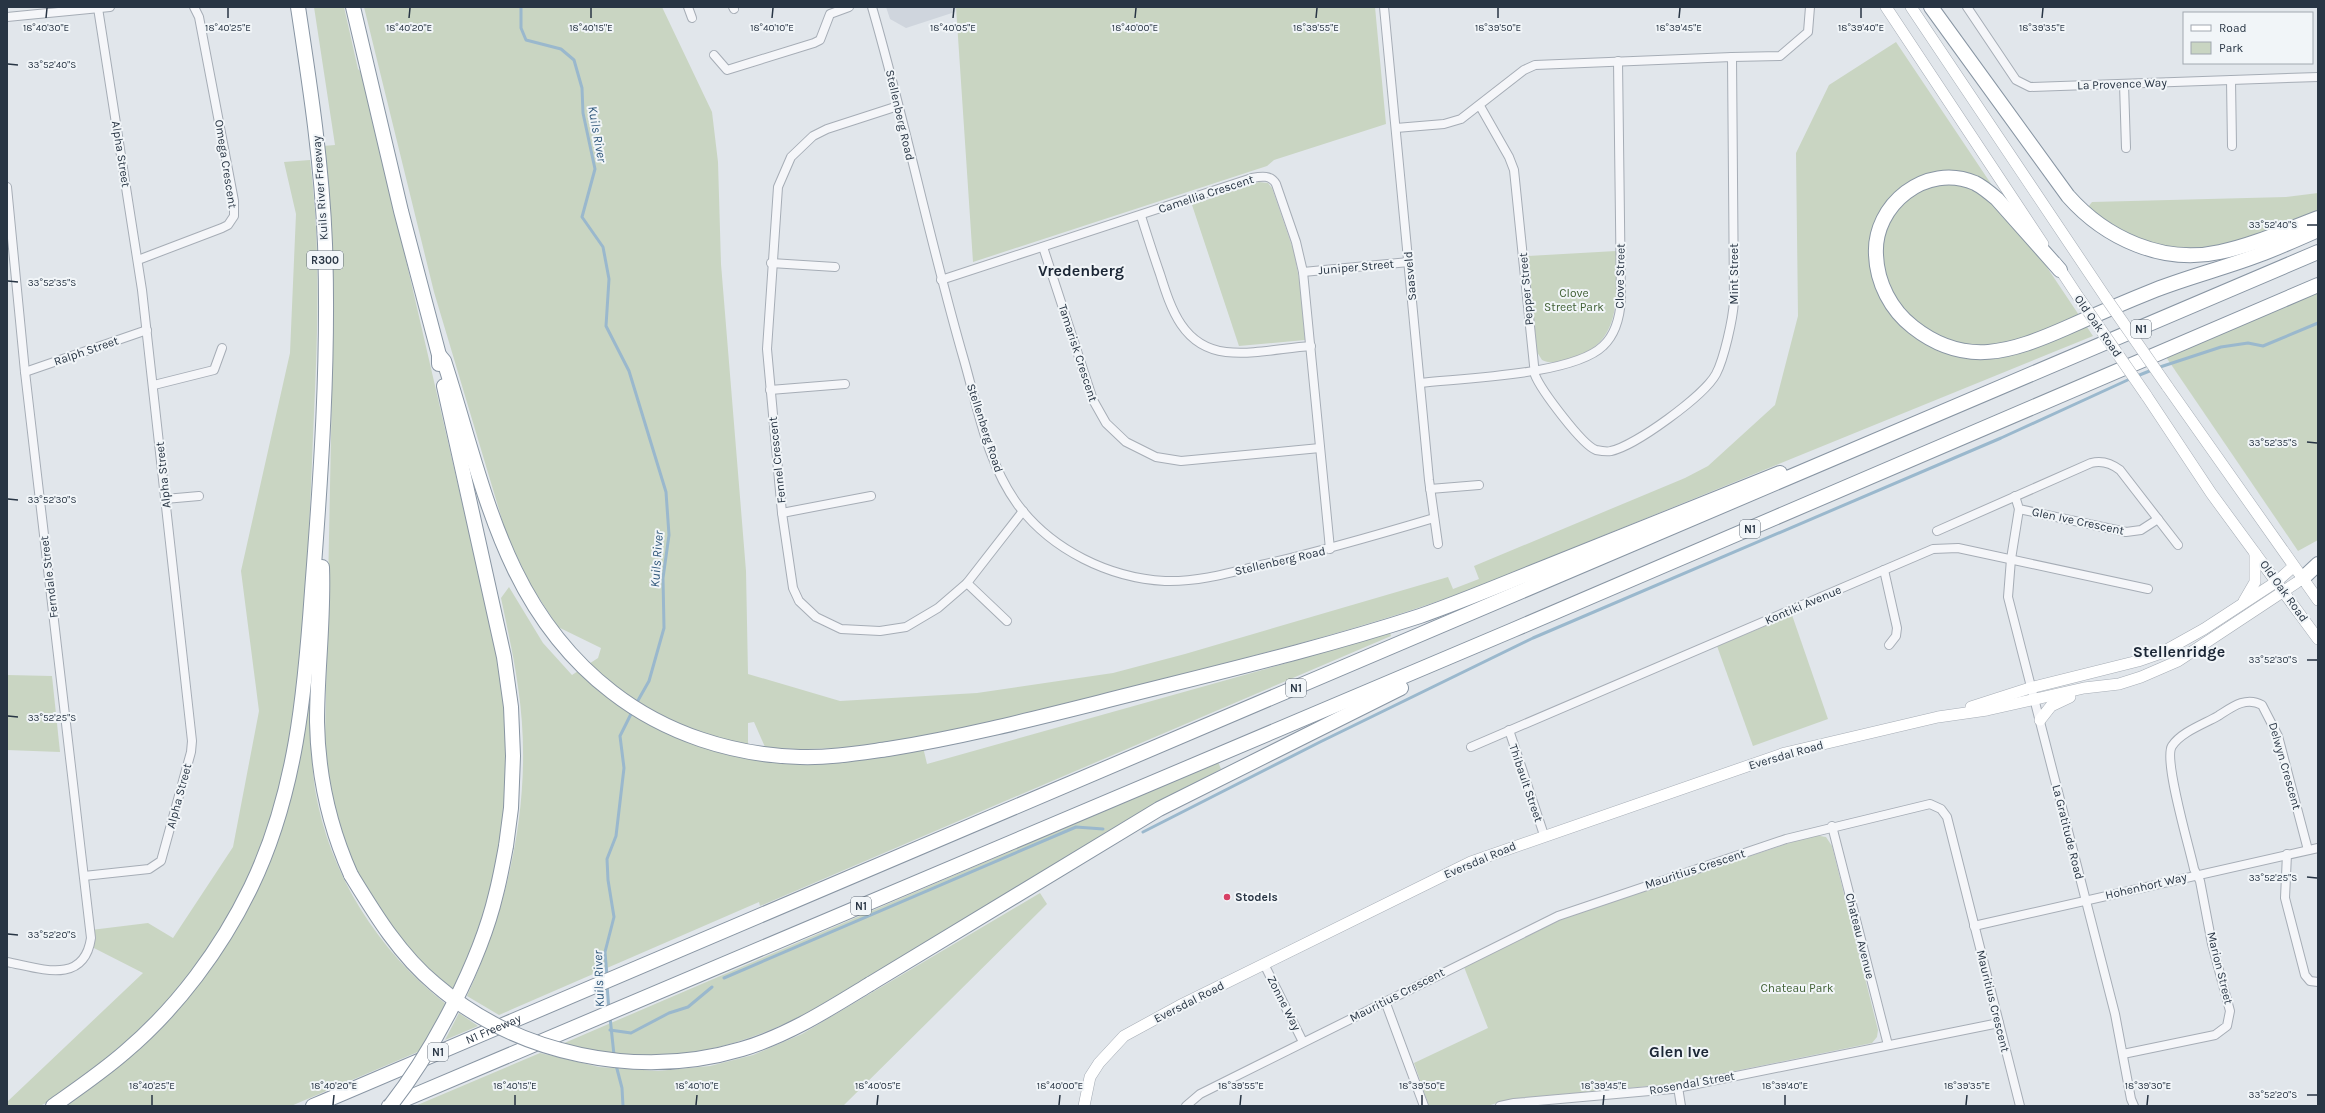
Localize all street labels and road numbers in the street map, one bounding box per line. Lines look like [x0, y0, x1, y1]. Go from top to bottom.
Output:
street label: Stellenberg Road [883, 68, 917, 162]
street label: La Provence Way [2077, 75, 2168, 93]
street label: Omega Crescent [212, 119, 240, 210]
street label: Alpha Street [109, 120, 133, 189]
street label: Kuils River Freeway [309, 135, 331, 241]
street label: Camellia Crescent [1157, 172, 1256, 216]
street label: Clove Street [1612, 243, 1628, 309]
street label: Mint Street [1727, 243, 1741, 305]
road number: R300 [307, 251, 343, 269]
street label: Saasveld [1401, 251, 1419, 301]
street label: Pepper Street [1516, 251, 1536, 326]
street label: Juniper Street [1317, 257, 1395, 277]
street label: Old Oak Road [2071, 292, 2125, 360]
street label: Tamarisk Crescent [1056, 303, 1100, 404]
road number: N1 [2131, 320, 2151, 338]
street label: Ralph Street [52, 333, 121, 369]
street label: Stellenberg Road [964, 382, 1006, 474]
street label: Fennel Crescent [765, 415, 789, 504]
street label: Alpha Street [152, 441, 173, 509]
street label: Glen Ive Crescent [2031, 504, 2126, 538]
road number: N1 [1740, 520, 1760, 538]
street label: Ferndale Street [37, 535, 61, 619]
street label: Stellenberg Road [1233, 544, 1327, 578]
street label: Old Oak Road [2257, 557, 2311, 625]
street label: Kontiki Avenue [1763, 583, 1843, 627]
road number: N1 [1286, 679, 1306, 697]
street label: Delwyn Crescent [2266, 721, 2304, 812]
street label: Eversdal Road [1747, 738, 1825, 772]
street label: Thibault Street [1506, 742, 1546, 824]
street label: Alpha Street [164, 761, 195, 830]
street label: La Gratitude Road [2049, 783, 2087, 881]
street label: Eversdal Road [1442, 838, 1518, 882]
street label: Mauritius Crescent [1643, 846, 1747, 892]
street label: Hohenhort Way [2104, 870, 2189, 902]
street label: Chateau Avenue [1843, 892, 1877, 980]
road number: N1 [851, 897, 871, 915]
street label: Marion Street [2204, 930, 2236, 1006]
street label: Mauritius Crescent [1974, 948, 2013, 1054]
street label: Mauritius Crescent [1347, 965, 1447, 1025]
street label: Zonne Way [1264, 973, 1304, 1033]
street label: Eversdal Road [1151, 978, 1227, 1026]
street label: N1 Freeway [463, 1011, 523, 1047]
road number: N1 [428, 1043, 448, 1061]
street label: Rosendal Street [1648, 1069, 1736, 1097]

